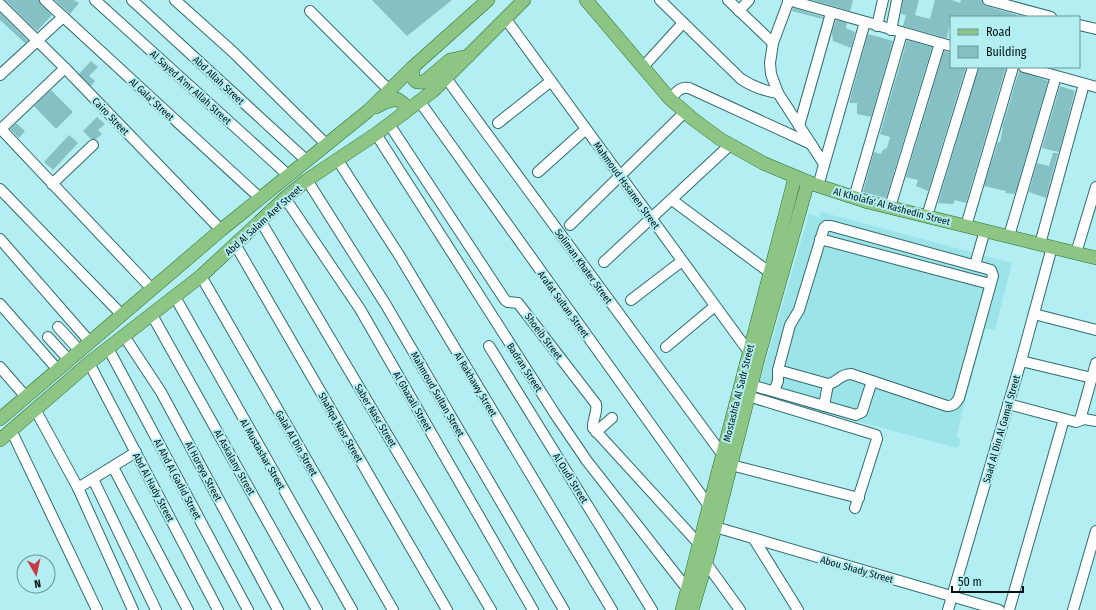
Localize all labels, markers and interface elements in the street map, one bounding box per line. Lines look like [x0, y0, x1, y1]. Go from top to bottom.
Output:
legend [950, 16, 1080, 68]
text: Road [986, 25, 1011, 39]
text: Building [986, 45, 1027, 59]
street label: Al Sayed A'mr Allah Street [147, 48, 234, 128]
street label: Abd Allah Street [190, 54, 247, 108]
street label: Al Gala' Street [126, 76, 177, 124]
street label: Cairo Street [89, 95, 132, 139]
street label: Mahmoud Hssanen Street [591, 140, 662, 232]
street label: Abd Al Salam Aref Street [223, 183, 305, 258]
street label: Al Kholafa' Al Rashedin Street [832, 186, 952, 229]
street label: Soliman Khater Street [552, 227, 615, 307]
street label: Arafat Sultan Street [535, 269, 592, 341]
street label: Shoeib Street [522, 311, 565, 363]
street label: Badran Street [504, 341, 545, 395]
street label: Mostashfa Al Sadr Street [721, 342, 757, 443]
street label: Mahmoud Sultan Street [408, 350, 467, 440]
street label: Al Rakhawy Street [451, 350, 500, 420]
street label: Al Ghazali Street [390, 370, 434, 434]
street label: Saad Al Din Al Gamal Street [981, 373, 1023, 485]
street label: Saber Nasr Street [352, 382, 399, 450]
street label: Shafiqa Nasr Street [315, 390, 365, 465]
street label: Galal Al Din Street [273, 409, 320, 479]
street label: Al Mustashar Street [237, 417, 288, 493]
street label: Al Askalany Street [211, 428, 257, 498]
street label: Al Ahd Al Gadid Street [151, 437, 204, 522]
street label: Al Horeya Street [182, 440, 224, 504]
street label: Abd Al Hady Street [130, 451, 177, 525]
street label: Al Oudi Street [550, 451, 591, 506]
north arrow [16, 554, 56, 594]
street label: Abou Shady Street [819, 554, 895, 586]
scale bar [952, 568, 1023, 594]
text: 50 m [958, 575, 982, 589]
text: N [33, 576, 42, 590]

